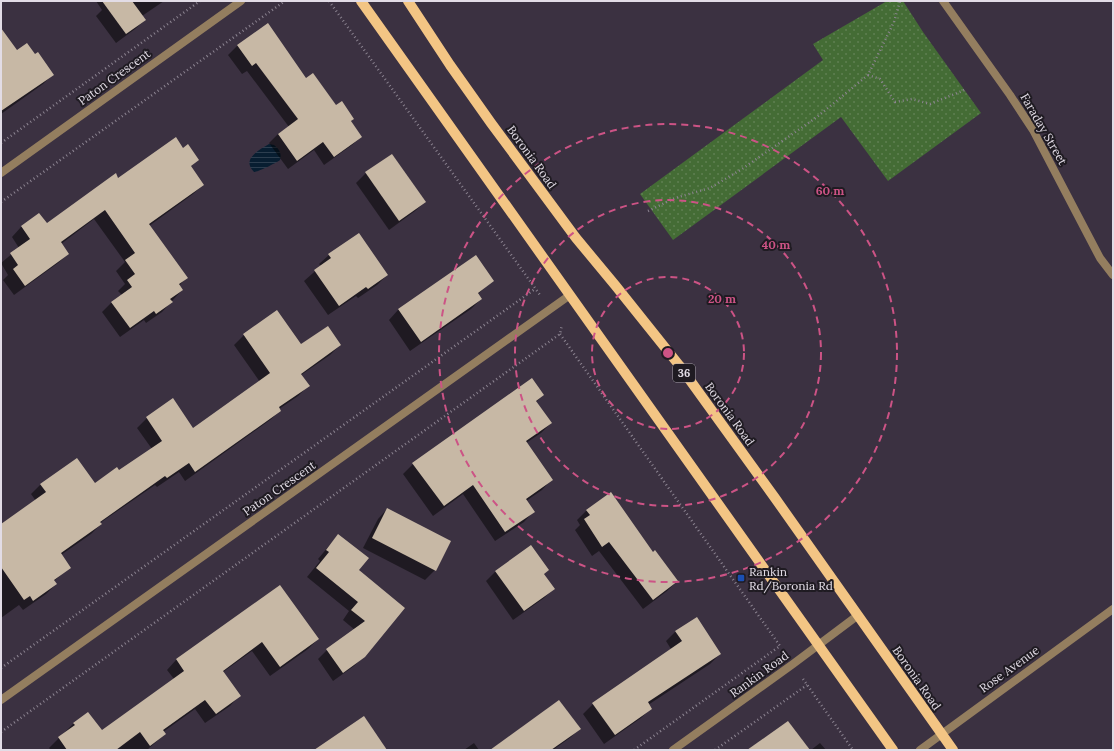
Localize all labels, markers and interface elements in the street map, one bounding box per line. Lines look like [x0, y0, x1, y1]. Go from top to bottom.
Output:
street label: Paton Crescent [75, 46, 153, 108]
street label: Faraday Street [1017, 90, 1071, 168]
street label: Boronia Road [504, 122, 560, 192]
text: 60 m [816, 183, 844, 198]
text: 40 m [762, 237, 790, 252]
text: 20 m [708, 291, 736, 306]
centre of rings [661, 346, 675, 360]
road number: 36 [673, 364, 695, 382]
street label: Boronia Road [702, 379, 758, 449]
street label: Paton Crescent [240, 457, 319, 519]
place label: Rankin Rd/Boronia Rd [749, 564, 833, 594]
marker: Rankin Rd/Boronia Rd [736, 573, 746, 583]
street label: Rose Avenue [976, 642, 1042, 696]
street label: Boronia Road [889, 643, 945, 713]
street label: Rankin Road [727, 648, 791, 700]

